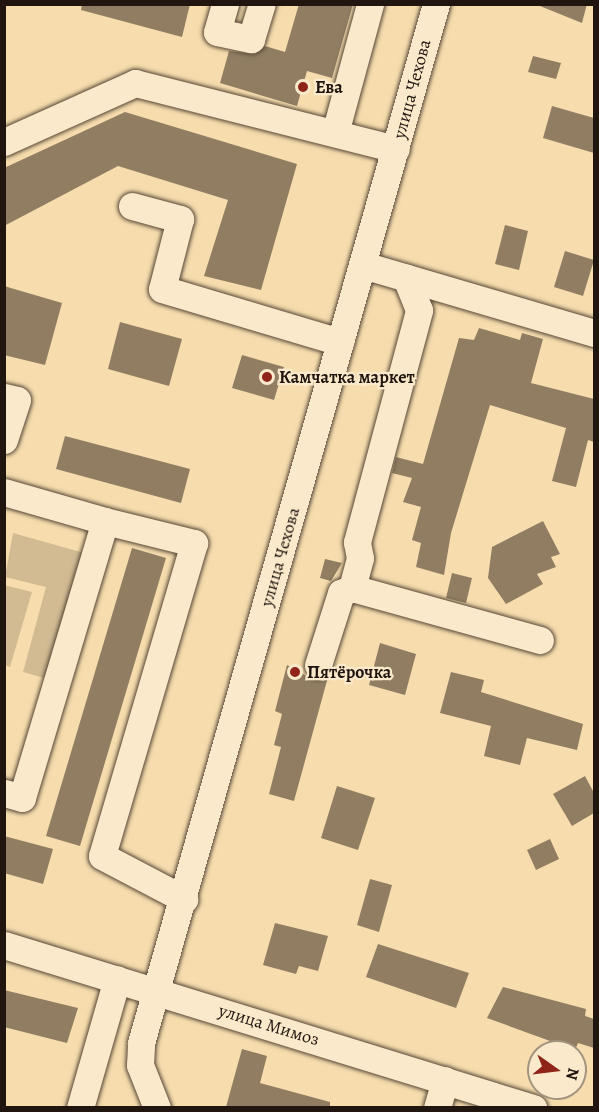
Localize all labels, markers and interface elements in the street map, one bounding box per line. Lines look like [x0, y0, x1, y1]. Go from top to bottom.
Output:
street label: улица Чехова [388, 37, 436, 141]
place label: Ева [315, 76, 343, 98]
marker: Ева [296, 80, 310, 94]
place label: Камчатка маркет [279, 366, 415, 388]
marker: Камчатка маркет [260, 370, 274, 384]
street label: улица Чехова [256, 505, 304, 609]
place label: Пятёрочка [307, 661, 391, 683]
marker: Пятёрочка [288, 665, 302, 679]
street label: улица Мимоз [216, 999, 322, 1051]
north arrow [527, 1040, 587, 1100]
text: N [560, 1066, 585, 1082]

